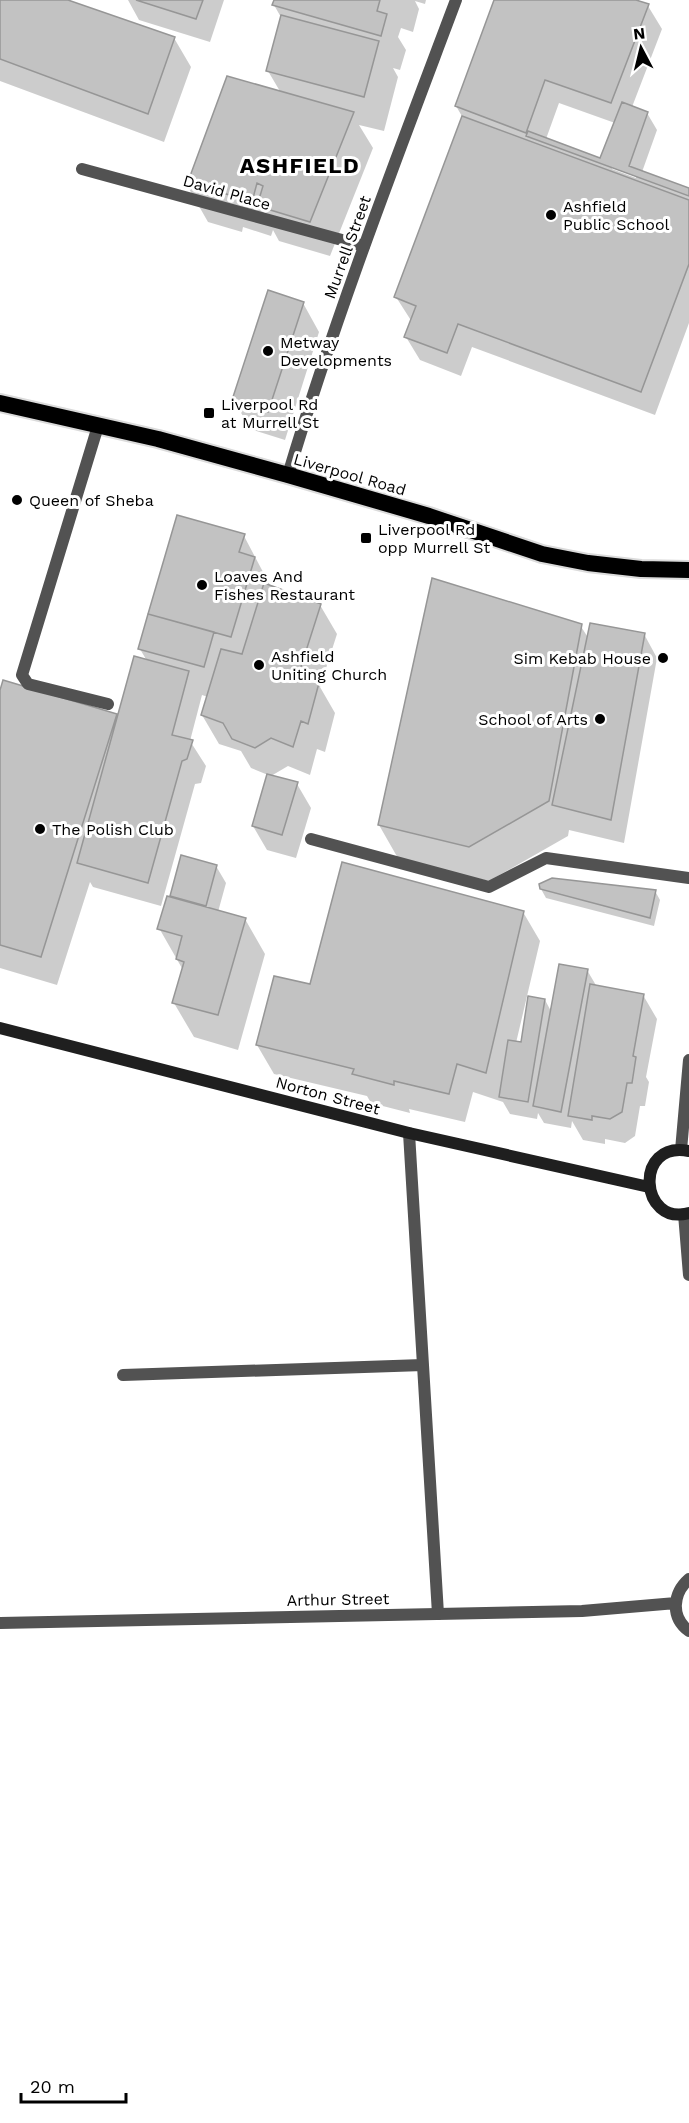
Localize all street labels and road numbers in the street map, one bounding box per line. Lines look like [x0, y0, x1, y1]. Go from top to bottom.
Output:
street label: David Place [181, 171, 273, 214]
street label: Murrell Street [320, 193, 375, 301]
street label: Liverpool Road [291, 449, 408, 500]
street label: Norton Street [274, 1072, 382, 1119]
street label: Arthur Street [286, 1589, 390, 1610]

